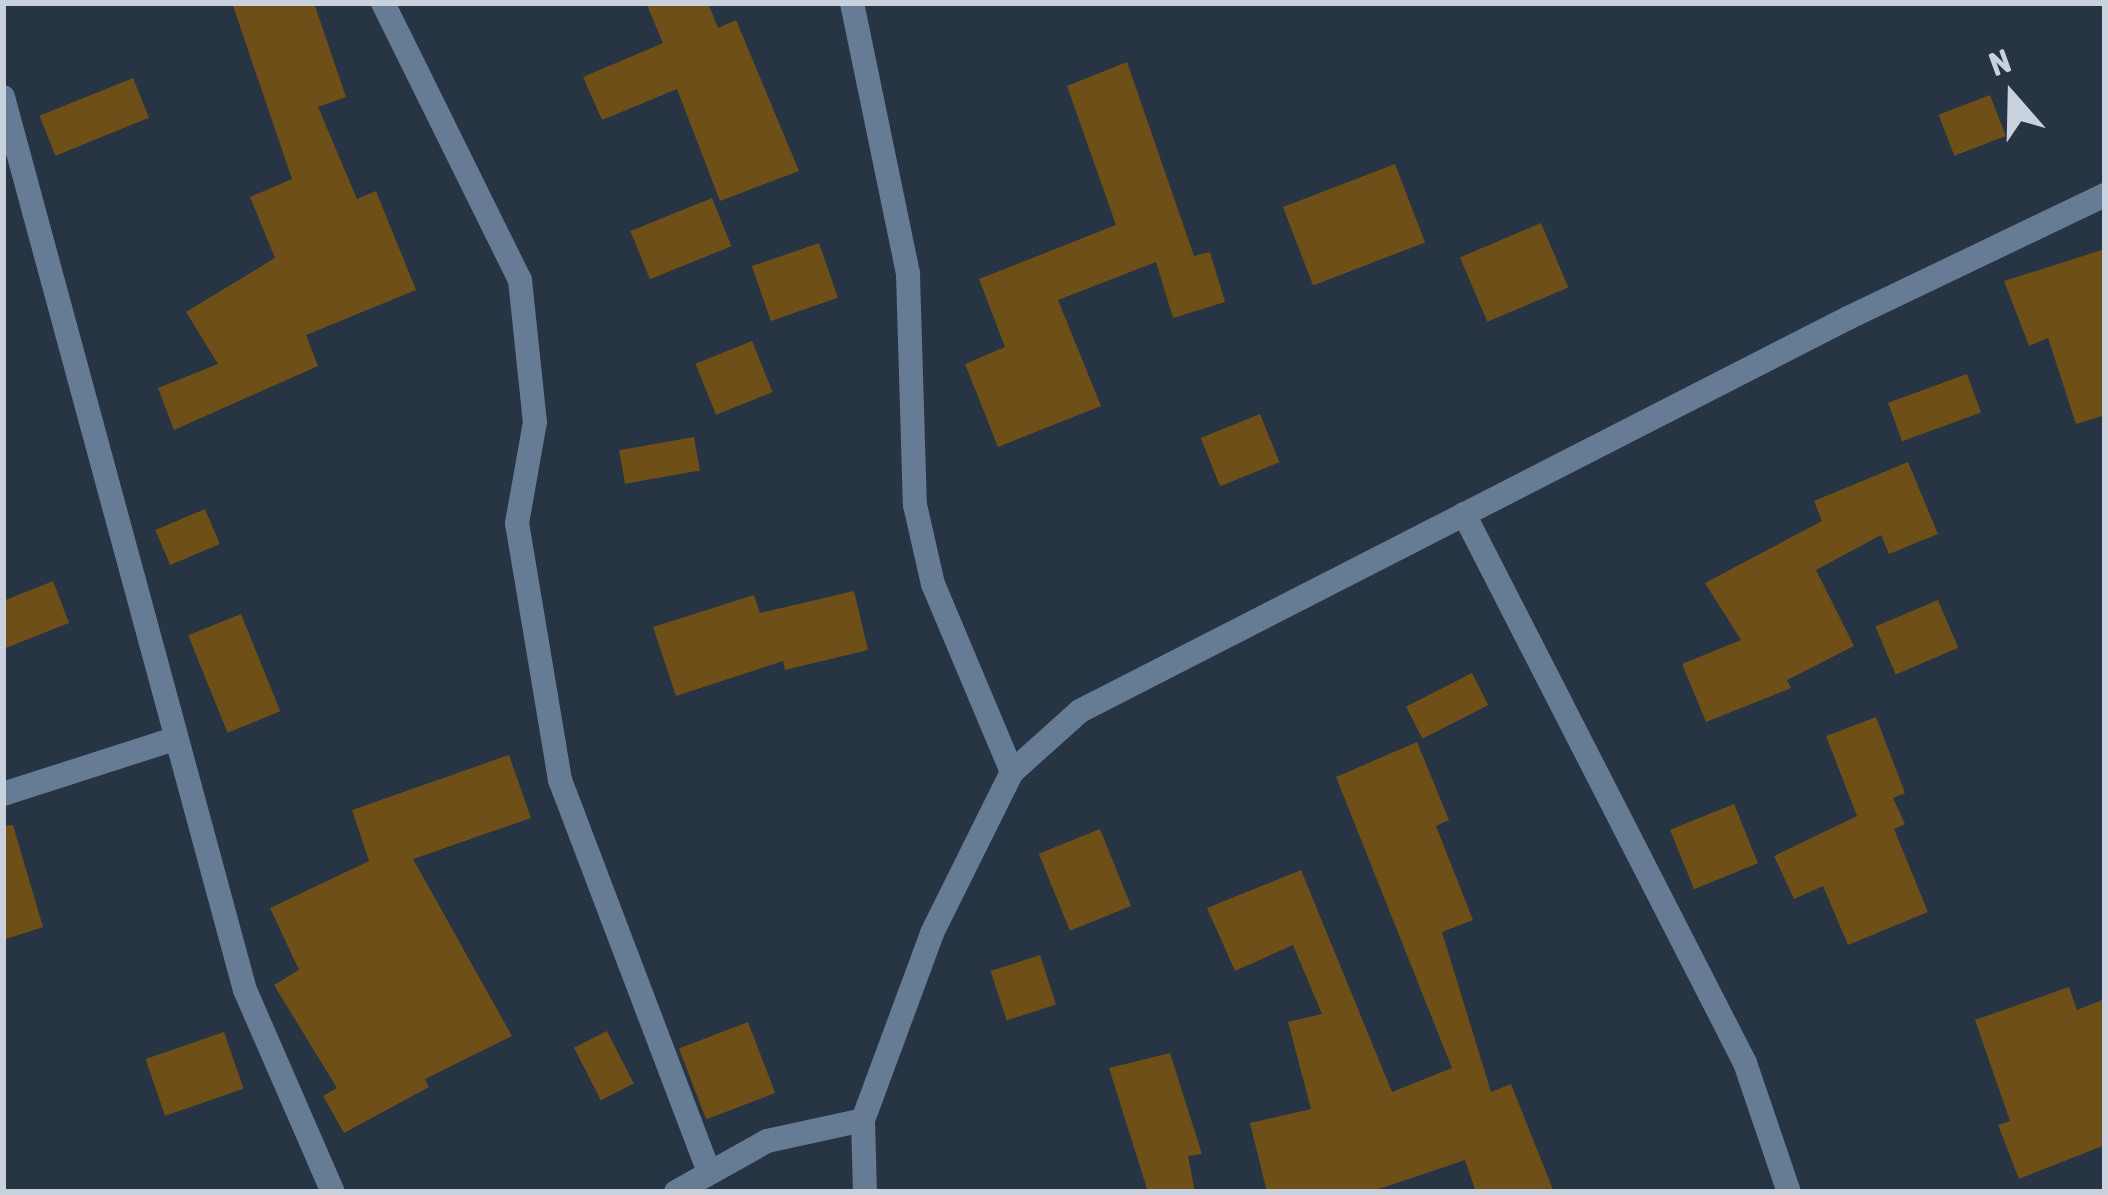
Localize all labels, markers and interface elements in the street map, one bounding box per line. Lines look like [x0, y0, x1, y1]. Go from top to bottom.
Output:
north arrow [1952, 36, 2072, 156]
text: N [1984, 41, 2015, 83]

